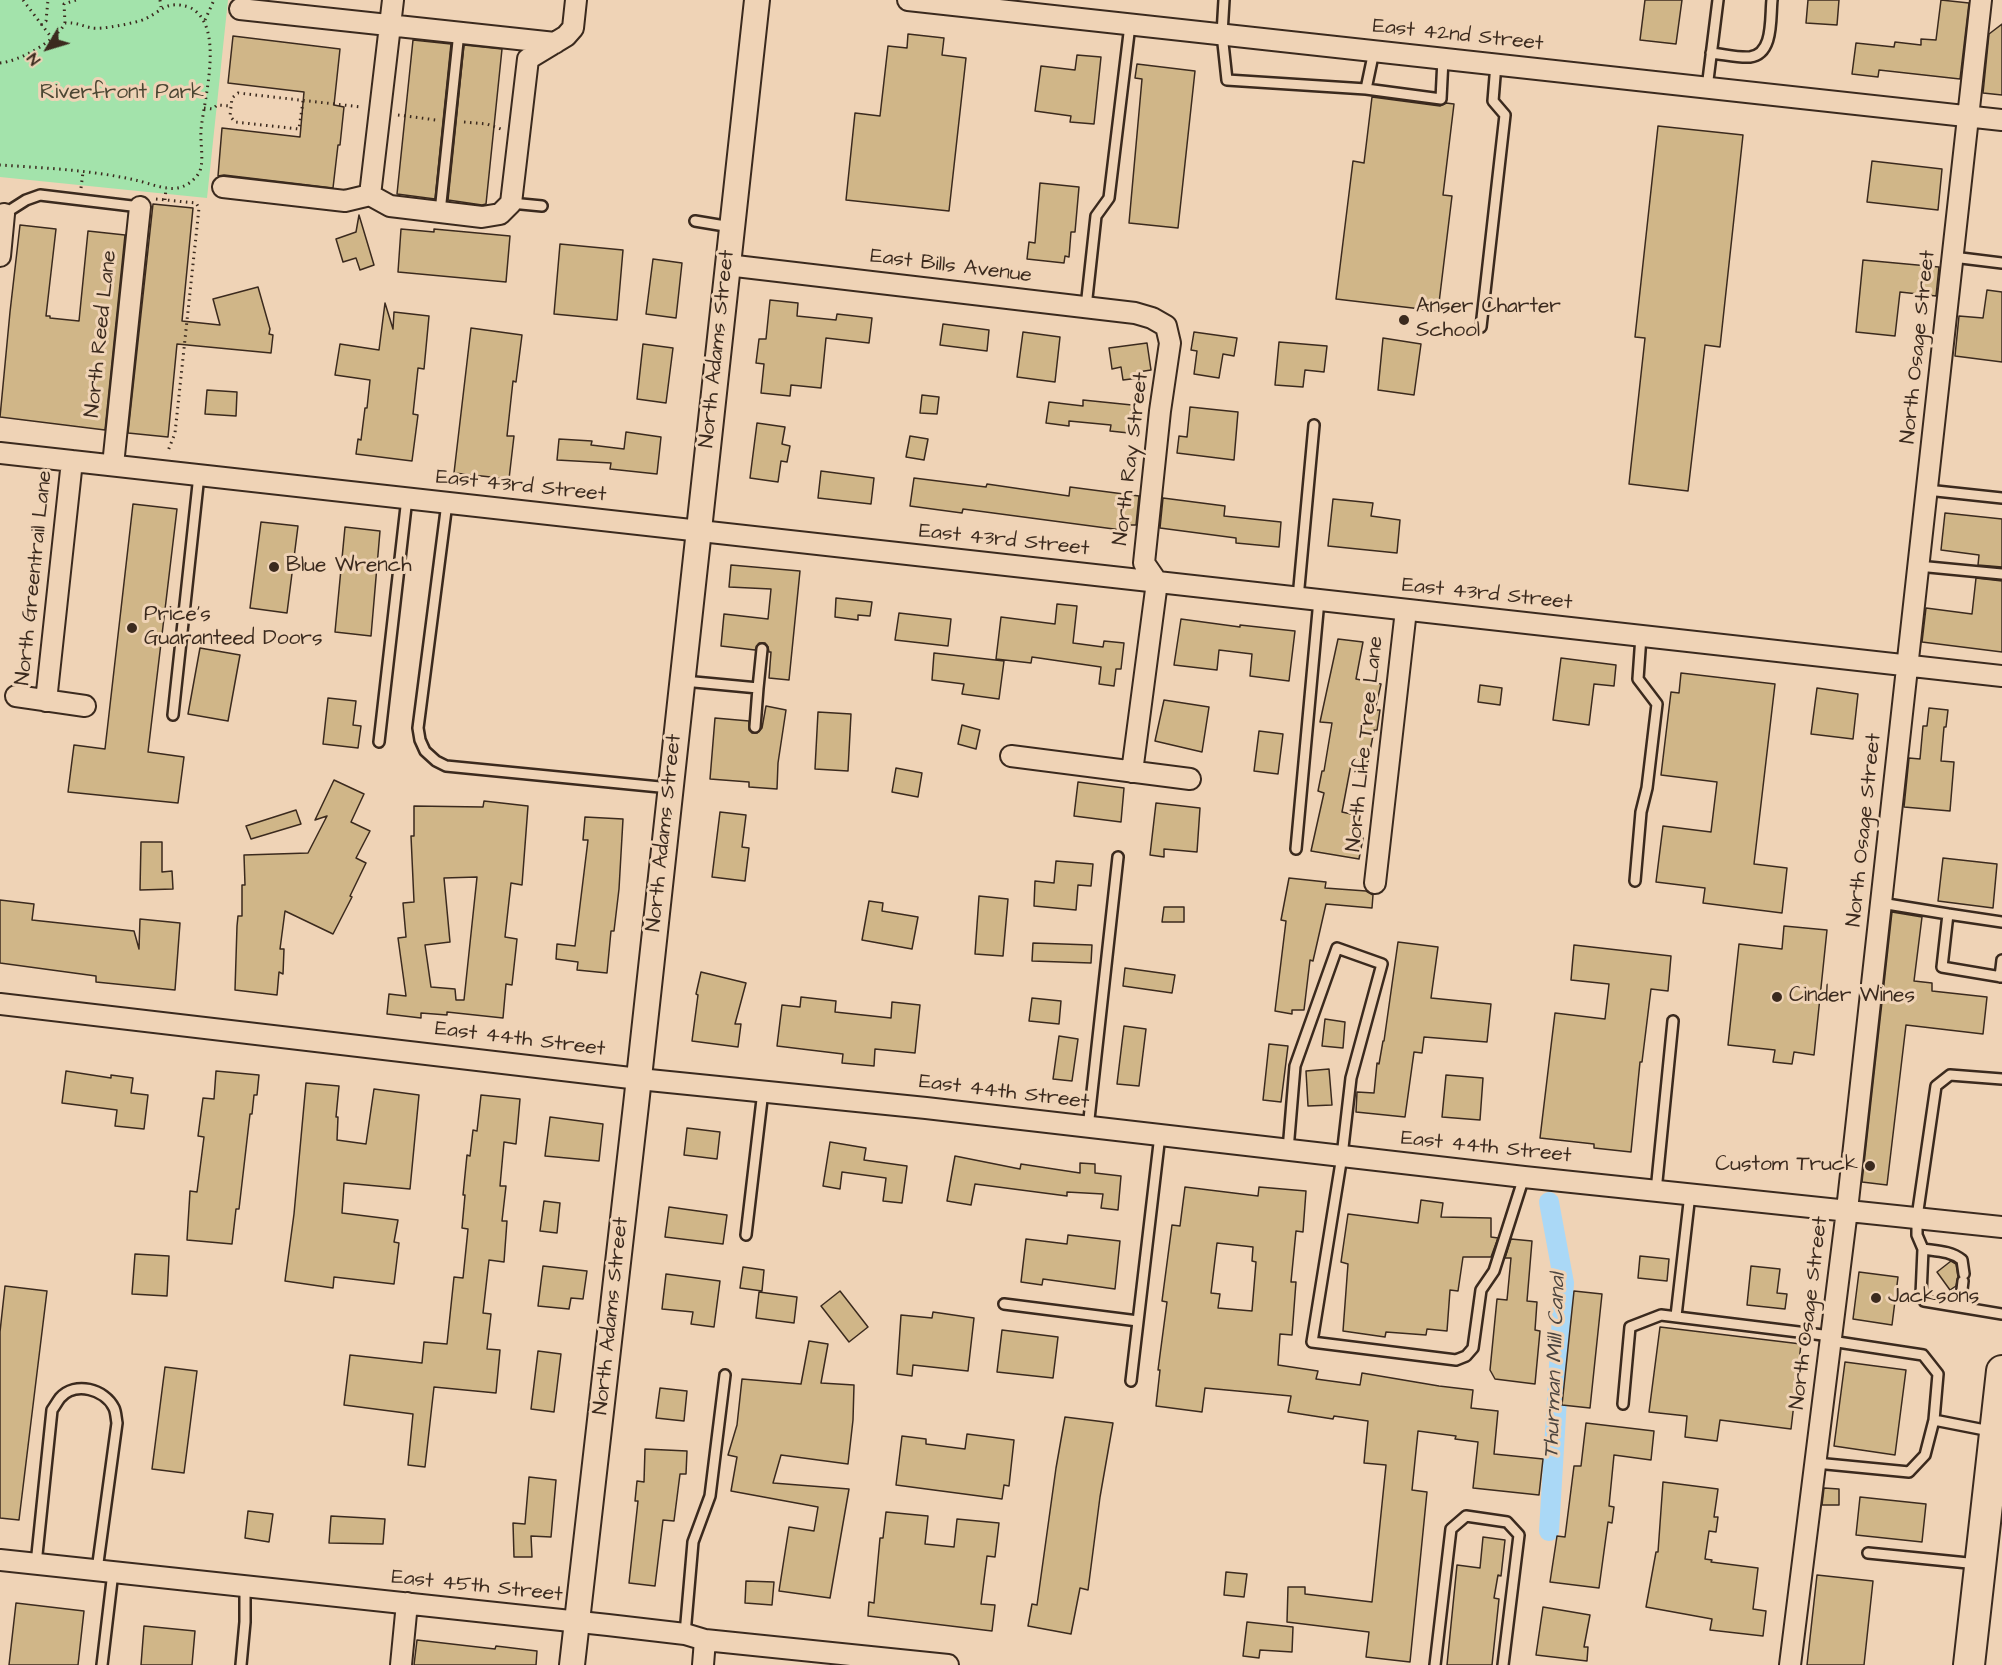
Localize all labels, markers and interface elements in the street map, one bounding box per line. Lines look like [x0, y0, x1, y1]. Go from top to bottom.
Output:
street label: East 42nd Street [1371, 15, 1545, 57]
north arrow [18, 18, 78, 78]
text: N [22, 48, 46, 70]
park label: Riverfront Park [40, 81, 204, 107]
street label: East Bills Avenue [869, 245, 1033, 289]
street label: North Reed Lane [81, 249, 123, 419]
street label: North Adams Street [695, 249, 741, 449]
street label: North Osage Street [1896, 249, 1942, 445]
place label: Anser Charter School [1416, 295, 1561, 345]
marker: Anser Charter School [1397, 313, 1411, 327]
street label: North Ray Street [1109, 371, 1155, 547]
street label: East 43rd Street [435, 466, 607, 508]
street label: North Greentrail Lane [11, 469, 59, 687]
street label: East 43rd Street [918, 520, 1090, 562]
place label: Blue Wrench [286, 554, 412, 580]
marker: Blue Wrench [267, 560, 281, 574]
street label: East 43rd Street [1401, 574, 1573, 616]
place label: Price's Guaranteed Doors [144, 603, 322, 653]
marker: Price's Guaranteed Doors [125, 621, 139, 635]
street label: North Life Tree Lane [1342, 635, 1390, 853]
street label: North Osage Street [1842, 732, 1888, 928]
street label: North Adams Street [642, 733, 688, 933]
place label: Cinder Wines [1789, 984, 1915, 1010]
marker: Cinder Wines [1770, 990, 1784, 1004]
street label: East 44th Street [433, 1017, 607, 1063]
street label: East 44th Street [917, 1070, 1091, 1116]
street label: East 44th Street [1400, 1127, 1572, 1169]
place label: Custom Truck [1715, 1153, 1858, 1179]
marker: Custom Truck [1863, 1159, 1877, 1173]
street label: North Osage Street [1786, 1215, 1834, 1411]
street label: North Adams Street [589, 1216, 635, 1416]
water label: Thurman Mill Canal [1540, 1273, 1572, 1459]
place label: Jacksons [1888, 1285, 1979, 1311]
marker: Jacksons [1869, 1291, 1883, 1305]
street label: East 45th Street [390, 1565, 564, 1609]

